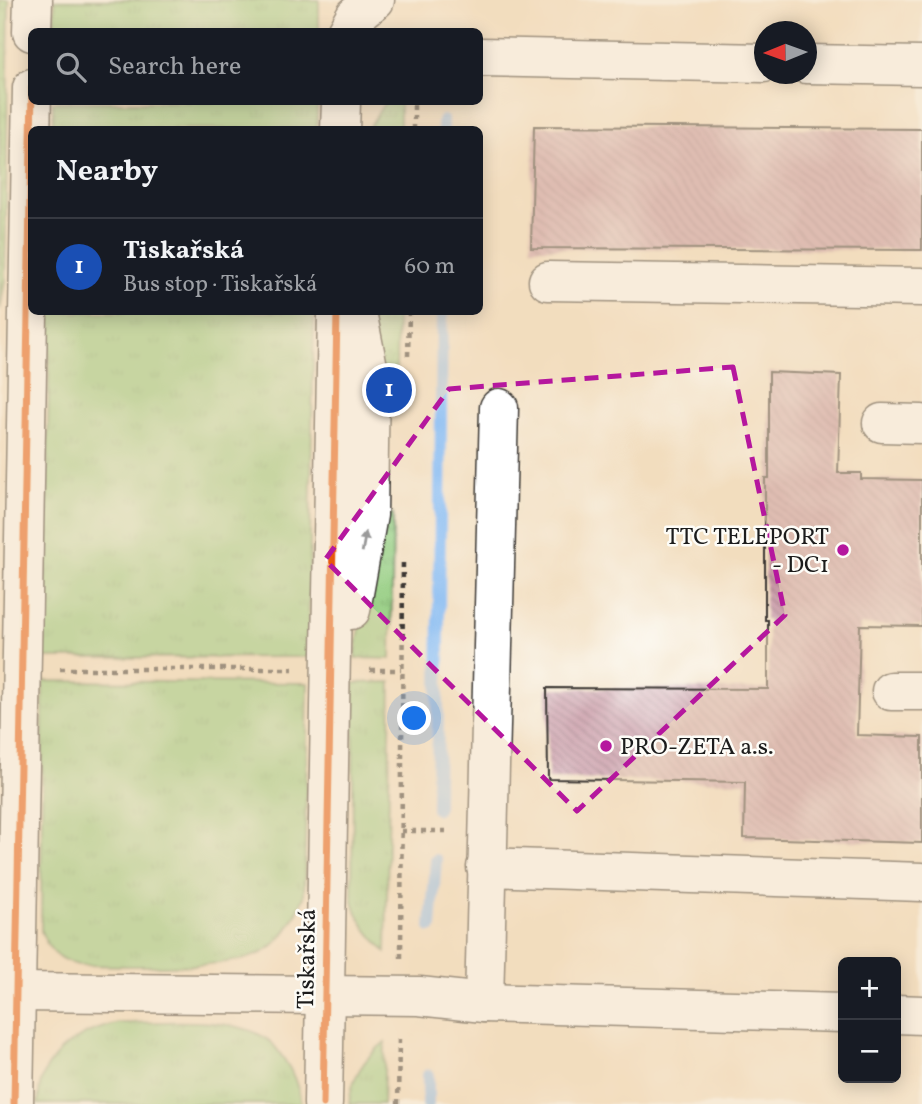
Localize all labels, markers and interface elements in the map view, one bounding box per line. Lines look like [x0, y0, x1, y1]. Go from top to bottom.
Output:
north arrow [754, 21, 817, 84]
search box [28, 28, 483, 105]
icon: search [52, 48, 90, 86]
text: Search here [108, 49, 241, 85]
text: Nearby [56, 151, 158, 193]
text: Tiskařská [123, 233, 244, 269]
text: 1 [74, 251, 84, 283]
text: 60 m [405, 251, 455, 283]
text: Bus stop · Tiskařská [123, 269, 317, 301]
pin: 1 [366, 364, 412, 416]
place label: TTC TELEPORT - DC1 [665, 521, 829, 583]
one-way arrow [358, 530, 369, 552]
marker: TTC TELEPORT - DC1 [835, 542, 851, 558]
your location [397, 701, 431, 735]
place label: PRO-ZETA a.s. [620, 731, 774, 765]
marker: PRO-ZETA a.s. [598, 738, 614, 754]
street label: Tiskařská [290, 908, 326, 1010]
map controls [838, 957, 901, 1083]
button: + [838, 957, 901, 1020]
button: − [838, 1020, 901, 1083]

